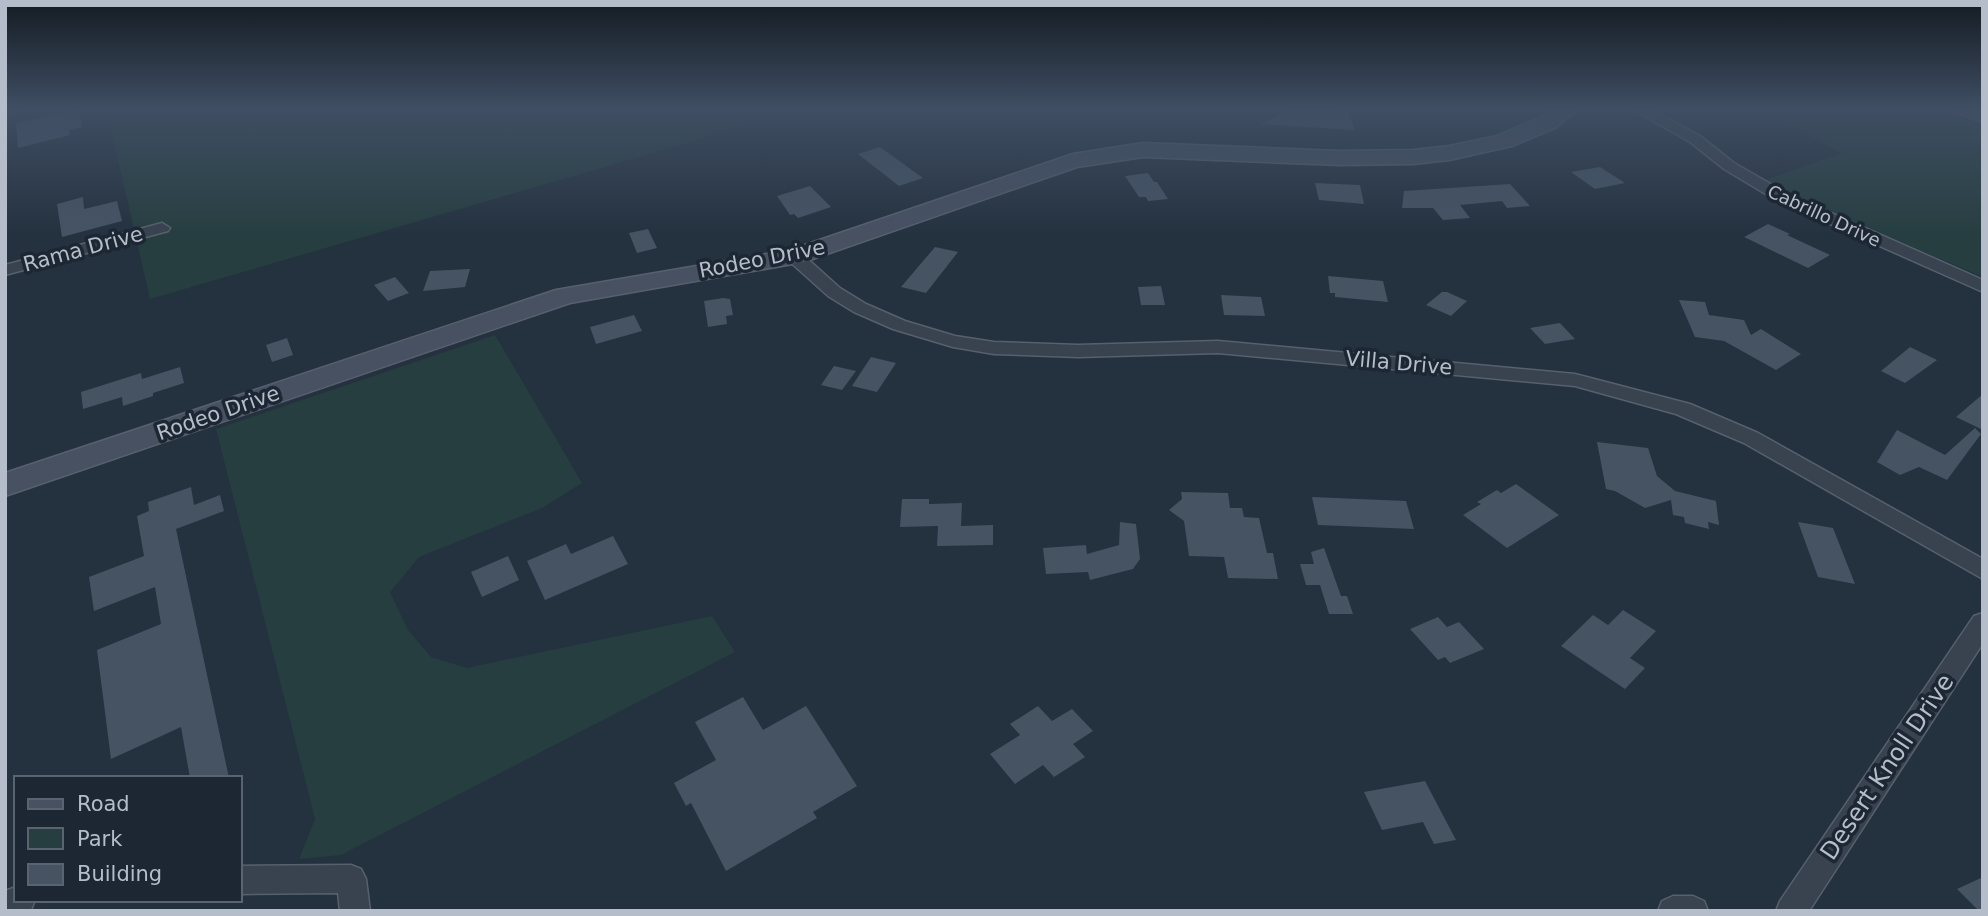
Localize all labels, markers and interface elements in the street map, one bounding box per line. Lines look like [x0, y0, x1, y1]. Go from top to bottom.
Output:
street label: Cabrillo Drive [1764, 180, 1884, 251]
street label: Rama Drive [20, 221, 146, 277]
street label: Rodeo Drive [697, 235, 827, 283]
street label: Villa Drive [1345, 346, 1453, 380]
street label: Rodeo Drive [153, 381, 283, 445]
street label: Desert Knoll Drive [1814, 669, 1960, 865]
legend [14, 776, 242, 902]
text: Road [77, 792, 130, 816]
text: Park [77, 827, 123, 851]
text: Building [77, 862, 162, 886]

